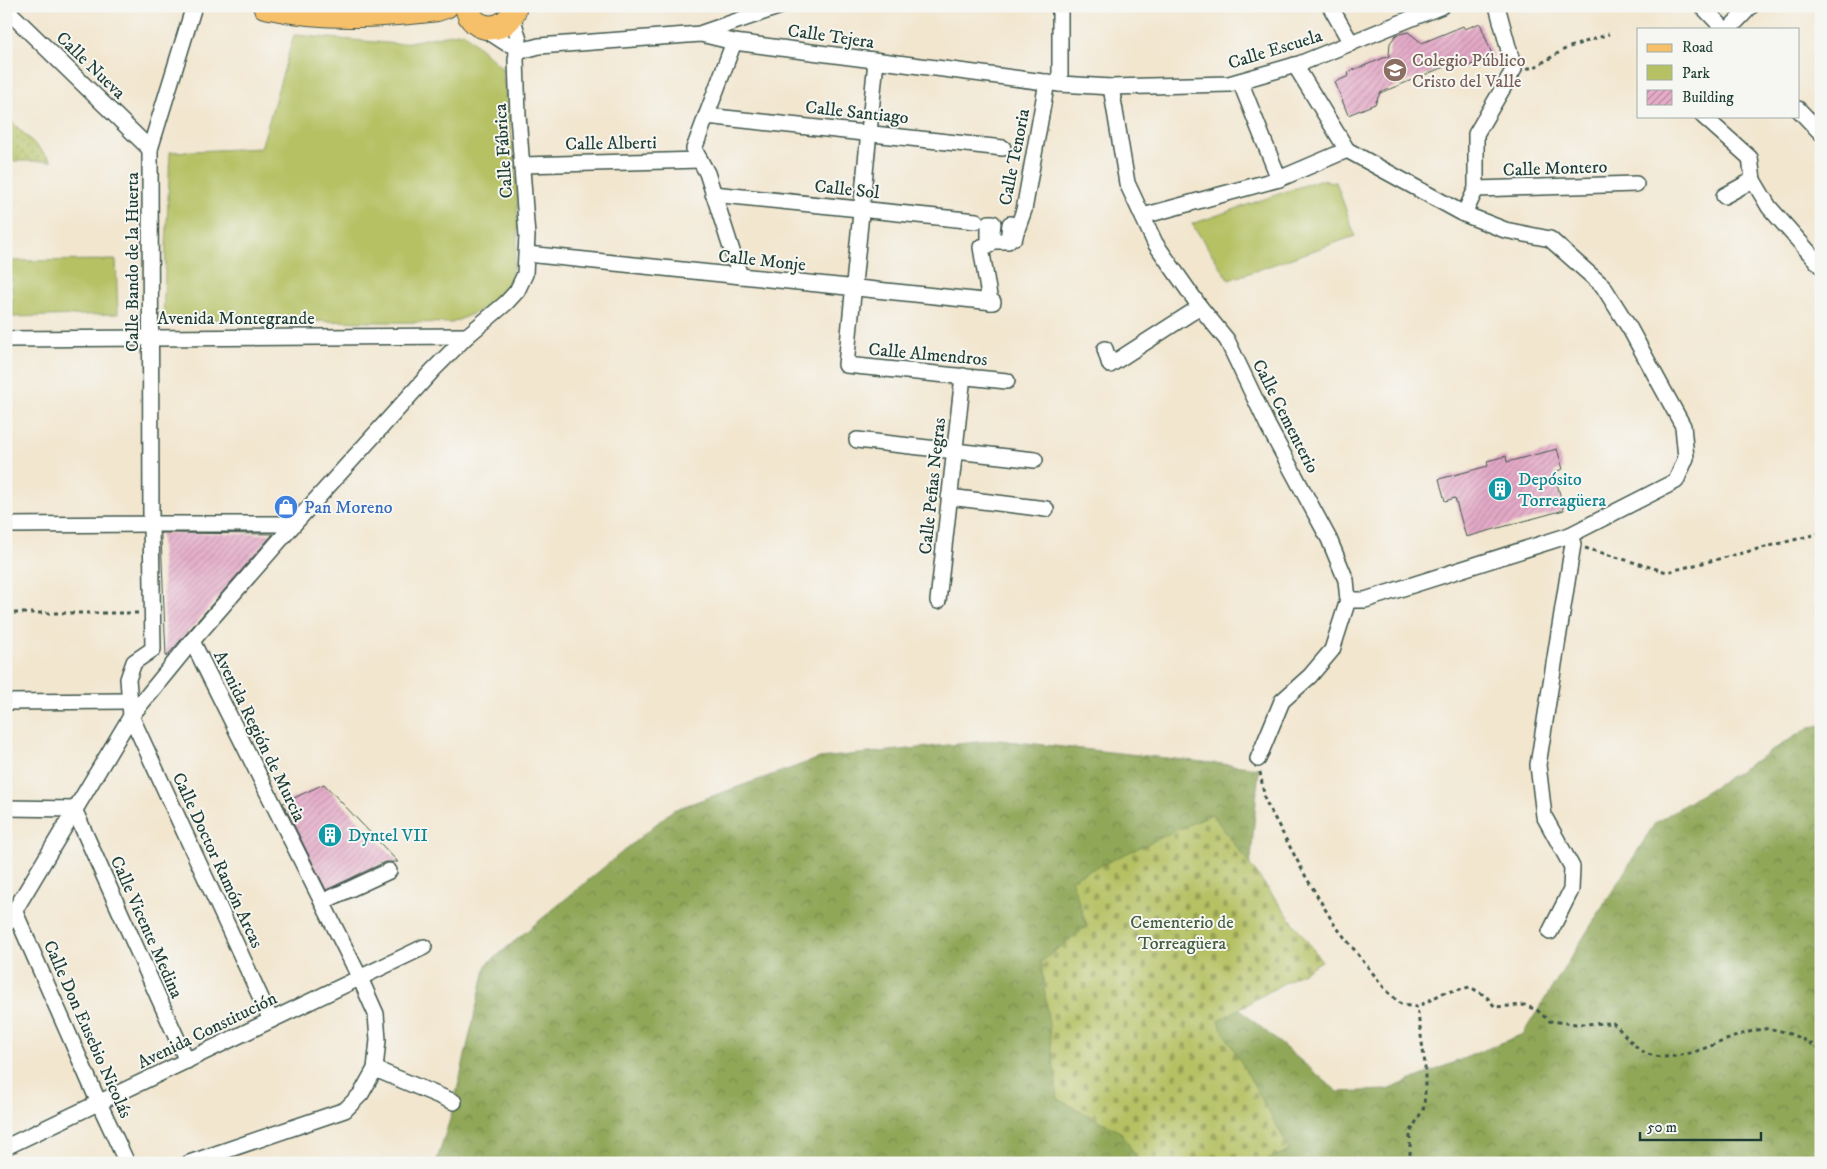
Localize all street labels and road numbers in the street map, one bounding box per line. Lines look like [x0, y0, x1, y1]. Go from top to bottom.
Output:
street label: Calle Tejera [786, 20, 876, 54]
street label: Calle Escuela [1226, 25, 1325, 75]
street label: Calle Nueva [51, 27, 130, 104]
street label: Calle Santiago [804, 97, 910, 129]
street label: Calle Fábrica [490, 102, 518, 199]
street label: Calle Tenoria [995, 107, 1035, 207]
street label: Calle Alberti [565, 132, 657, 156]
street label: Calle Montero [1502, 156, 1608, 182]
street label: Calle Bando de la Huerta [122, 172, 144, 352]
street label: Calle Sol [813, 176, 881, 204]
street label: Calle Monje [717, 245, 807, 277]
street label: Avenida Montegrande [157, 308, 315, 330]
street label: Calle Almendros [868, 339, 988, 371]
street label: Calle Cementerio [1247, 356, 1323, 477]
street label: Calle Peñas Negras [915, 417, 951, 556]
street label: Avenida Región de Murcia [208, 647, 310, 826]
street label: Calle Doctor Ramón Arcas [167, 769, 267, 952]
street label: Calle Vicente Medina [105, 853, 187, 1002]
street label: Calle Don Eusebio Nicolás [38, 937, 136, 1122]
street label: Avenida Constitución [134, 987, 281, 1074]

